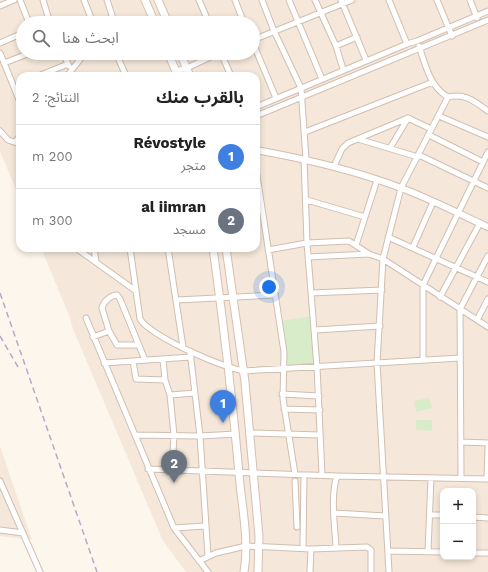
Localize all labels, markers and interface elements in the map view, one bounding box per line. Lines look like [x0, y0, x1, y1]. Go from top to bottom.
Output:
search box [16, 16, 260, 60]
icon: search [30, 27, 52, 49]
text: ابحث هنا [62, 29, 119, 47]
text: بالقرب منك [156, 87, 244, 107]
text: النتائج: 2 [32, 90, 79, 105]
text: Révostyle [133, 134, 206, 152]
text: 200 m [32, 149, 73, 164]
text: 1 [228, 149, 234, 164]
text: متجر [181, 158, 206, 173]
text: al iimran [141, 198, 206, 216]
text: 300 m [32, 213, 73, 228]
text: 2 [227, 213, 235, 228]
text: مسجد [173, 222, 206, 237]
your location [259, 277, 279, 297]
pin: 1 [210, 390, 236, 423]
pin: 2 [161, 450, 187, 483]
map controls [440, 488, 476, 560]
button: + [440, 488, 476, 524]
button: − [440, 524, 476, 560]

